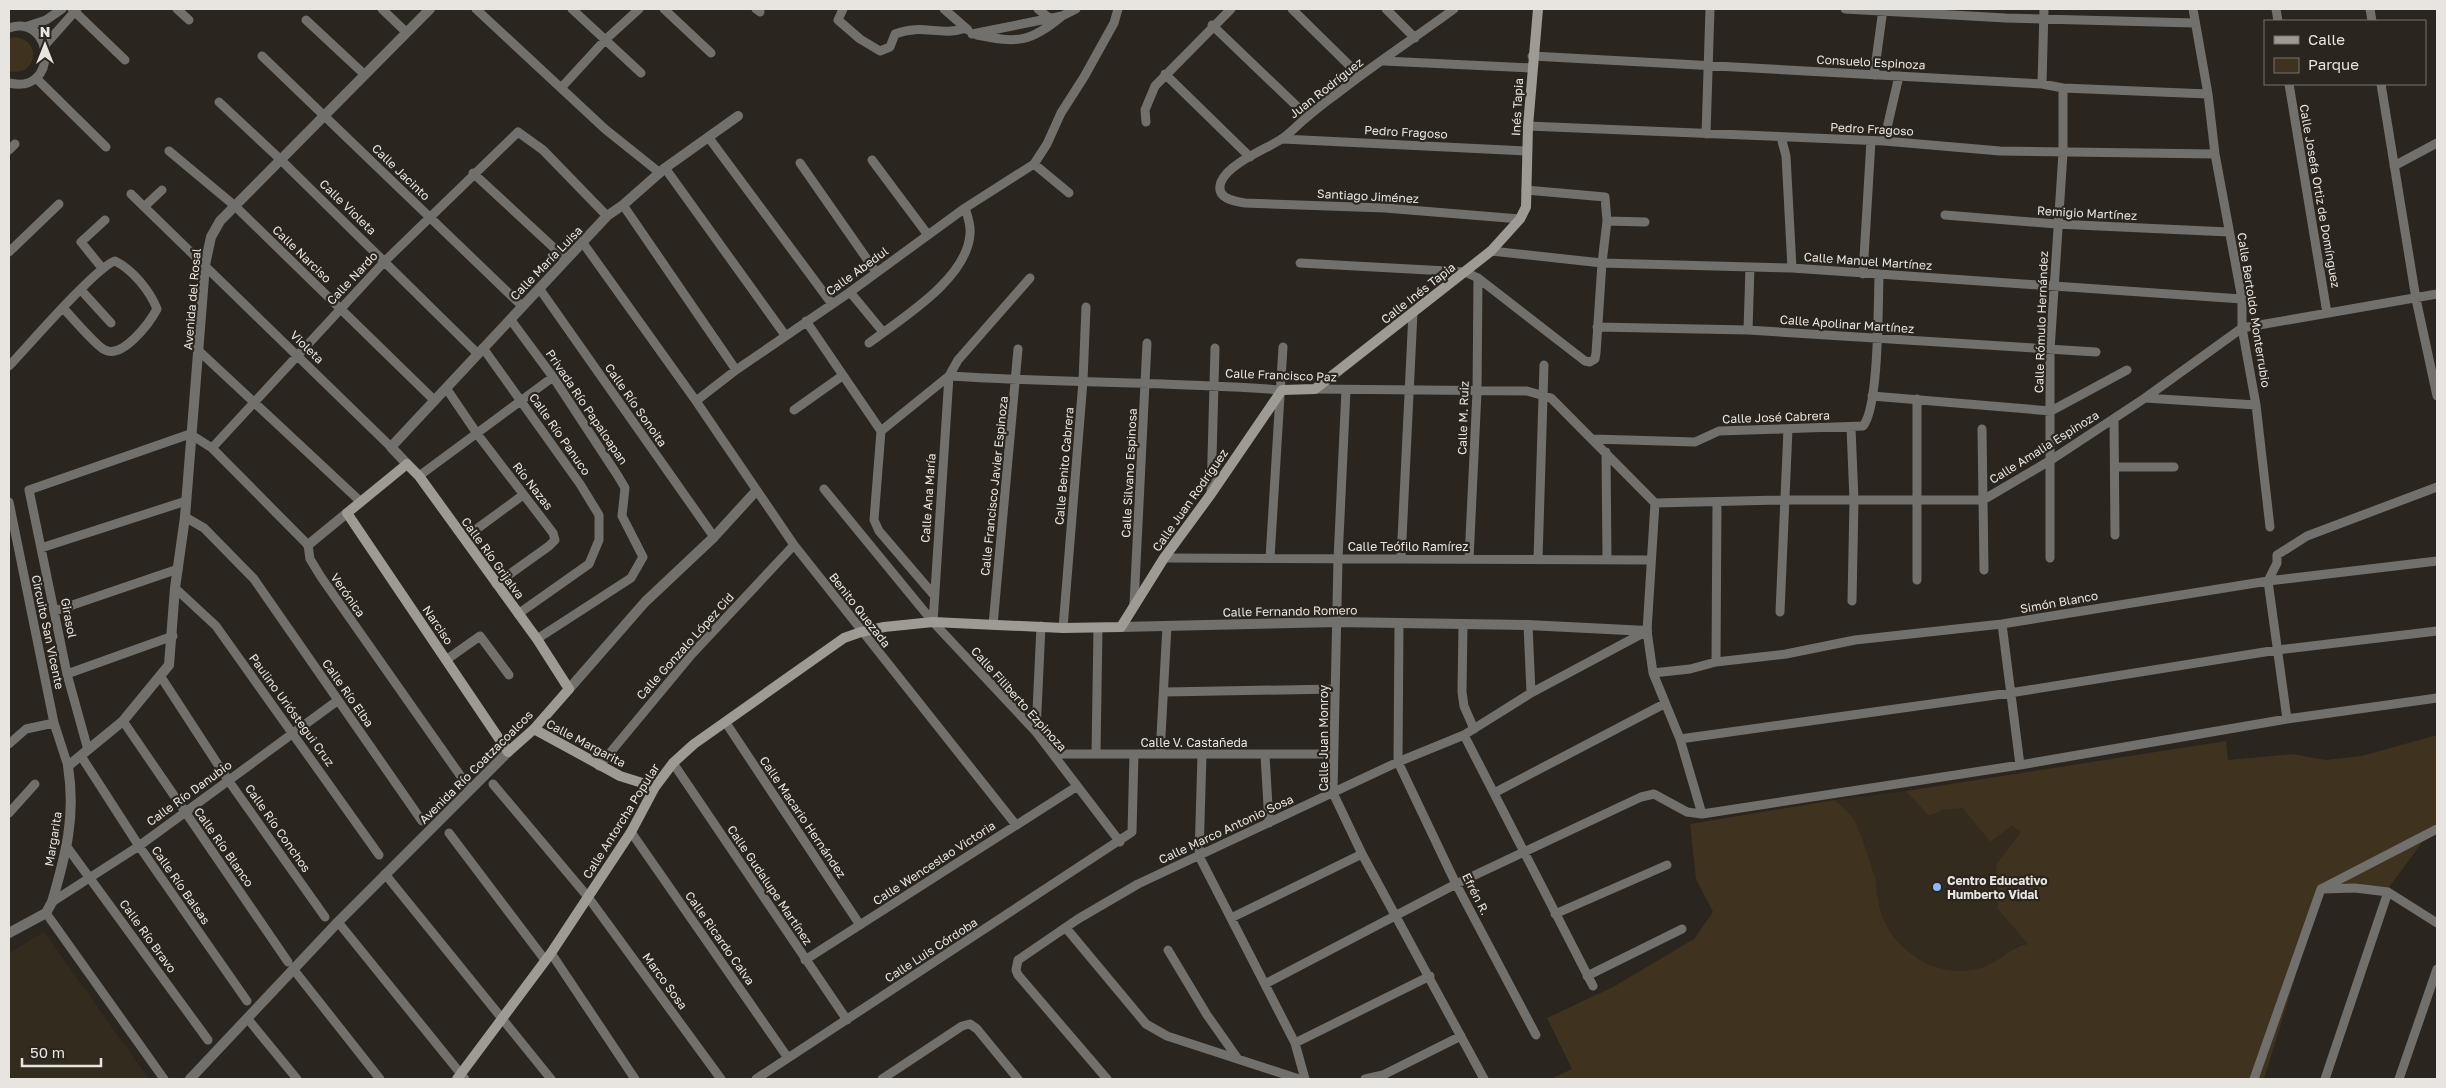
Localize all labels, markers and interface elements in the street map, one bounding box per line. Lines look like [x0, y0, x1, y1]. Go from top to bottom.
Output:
north arrow [20, 20, 70, 70]
legend [2264, 20, 2426, 85]
text: N [40, 23, 50, 40]
text: Calle [2308, 30, 2345, 48]
street label: Consuelo Espinoza [1816, 52, 1926, 72]
street label: Juan Rodríguez [1286, 55, 1366, 121]
text: Parque [2308, 55, 2359, 73]
street label: Inés Tapia [1508, 78, 1526, 136]
street label: Calle Josefa Ortiz de Domínguez [2296, 103, 2344, 289]
street label: Pedro Fragoso [1830, 119, 1914, 139]
street label: Pedro Fragoso [1364, 122, 1448, 142]
street label: Calle Jacinto [369, 141, 433, 203]
street label: Calle Violeta [316, 176, 380, 238]
street label: Santiago Jiménez [1317, 186, 1419, 206]
street label: Remigio Martínez [2037, 203, 2137, 223]
street label: Calle Narciso [269, 222, 335, 286]
street label: Calle María Luisa [507, 223, 585, 303]
street label: Calle Bertoldo Monterrubio [2234, 231, 2274, 389]
street label: Calle Abedul [823, 243, 891, 299]
street label: Avenida del Rosal [180, 247, 204, 350]
street label: Calle Nardo [323, 248, 381, 308]
street label: Calle Manuel Martínez [1803, 249, 1933, 273]
street label: Calle Rómulo Hernández [2031, 251, 2051, 393]
street label: Calle Inés Tapia [1378, 259, 1458, 327]
street label: Calle Apolinar Martínez [1779, 312, 1915, 336]
street label: Violeta [287, 327, 327, 367]
street label: Privada Río Papaloapan [543, 347, 631, 467]
street label: Calle Río Sonoita [602, 360, 670, 450]
street label: Calle Francisco Paz [1225, 366, 1337, 384]
street label: Calle M. Ruiz [1454, 381, 1472, 455]
street label: Calle Río Panuco [526, 390, 594, 478]
street label: Calle Francisco Javier Espinoza [977, 395, 1011, 577]
street label: Calle Benito Cabrera [1051, 406, 1077, 526]
street label: Calle Amalia Espinoza [1986, 407, 2102, 487]
street label: Calle Silvano Espinosa [1118, 408, 1140, 538]
street label: Calle José Cabrera [1722, 408, 1830, 426]
street label: Calle Juan Rodríguez [1149, 446, 1231, 554]
street label: Calle Ana María [917, 453, 939, 543]
street label: Río Nazas [510, 459, 556, 513]
street label: Calle Río Grijalva [458, 514, 528, 602]
street label: Calle Teófilo Ramírez [1348, 539, 1468, 554]
street label: Verónica [328, 570, 368, 620]
street label: Benito Quezada [826, 570, 894, 650]
street label: Circuito San Vicente [29, 573, 67, 691]
street label: Simón Blanco [2019, 588, 2099, 616]
street label: Calle Gonzalo López Cid [633, 590, 737, 702]
street label: Girasol [58, 597, 80, 639]
street label: Calle Fernando Romero [1222, 602, 1358, 620]
street label: Narciso [420, 603, 456, 647]
street label: Calle Filiberto Ezpinoza [968, 644, 1070, 754]
street label: Paulino Urióstegui Cruz [246, 651, 338, 769]
street label: Calle Río Elba [319, 656, 377, 730]
street label: Calle Juan Monroy [1316, 684, 1331, 791]
street label: Avenida Río Coatzacoalcos [416, 707, 536, 827]
street label: Calle Margarita [544, 716, 628, 770]
street label: Calle V. Castañeda [1140, 735, 1248, 750]
street label: Calle Macario Hernández [757, 753, 849, 881]
street label: Calle Río Danubio [143, 757, 235, 829]
street label: Calle Antorcha Popular [579, 760, 663, 881]
street label: Calle Río Conchos [242, 781, 314, 875]
street label: Calle Marco Antonio Sosa [1156, 791, 1296, 867]
street label: Calle Río Blanco [191, 804, 257, 890]
street label: Margarita [41, 811, 65, 867]
street label: Calle Wenceslao Victoria [870, 818, 998, 908]
street label: Calle Gudalupe Martínez [724, 822, 816, 948]
street label: Calle Río Balsas [148, 843, 214, 927]
street label: Efrén R. [1459, 870, 1493, 918]
place label: Centro Educativo Humberto Vidal [1947, 873, 2047, 902]
marker: Centro Educativo Humberto Vidal [1931, 881, 1943, 893]
street label: Calle Ricardo Calva [682, 888, 758, 988]
street label: Calle Río Bravo [116, 896, 180, 976]
street label: Calle Luis Córdoba [882, 914, 980, 986]
street label: Marco Sosa [639, 950, 691, 1012]
scale bar [22, 1036, 101, 1068]
text: 50 m [30, 1043, 65, 1061]

